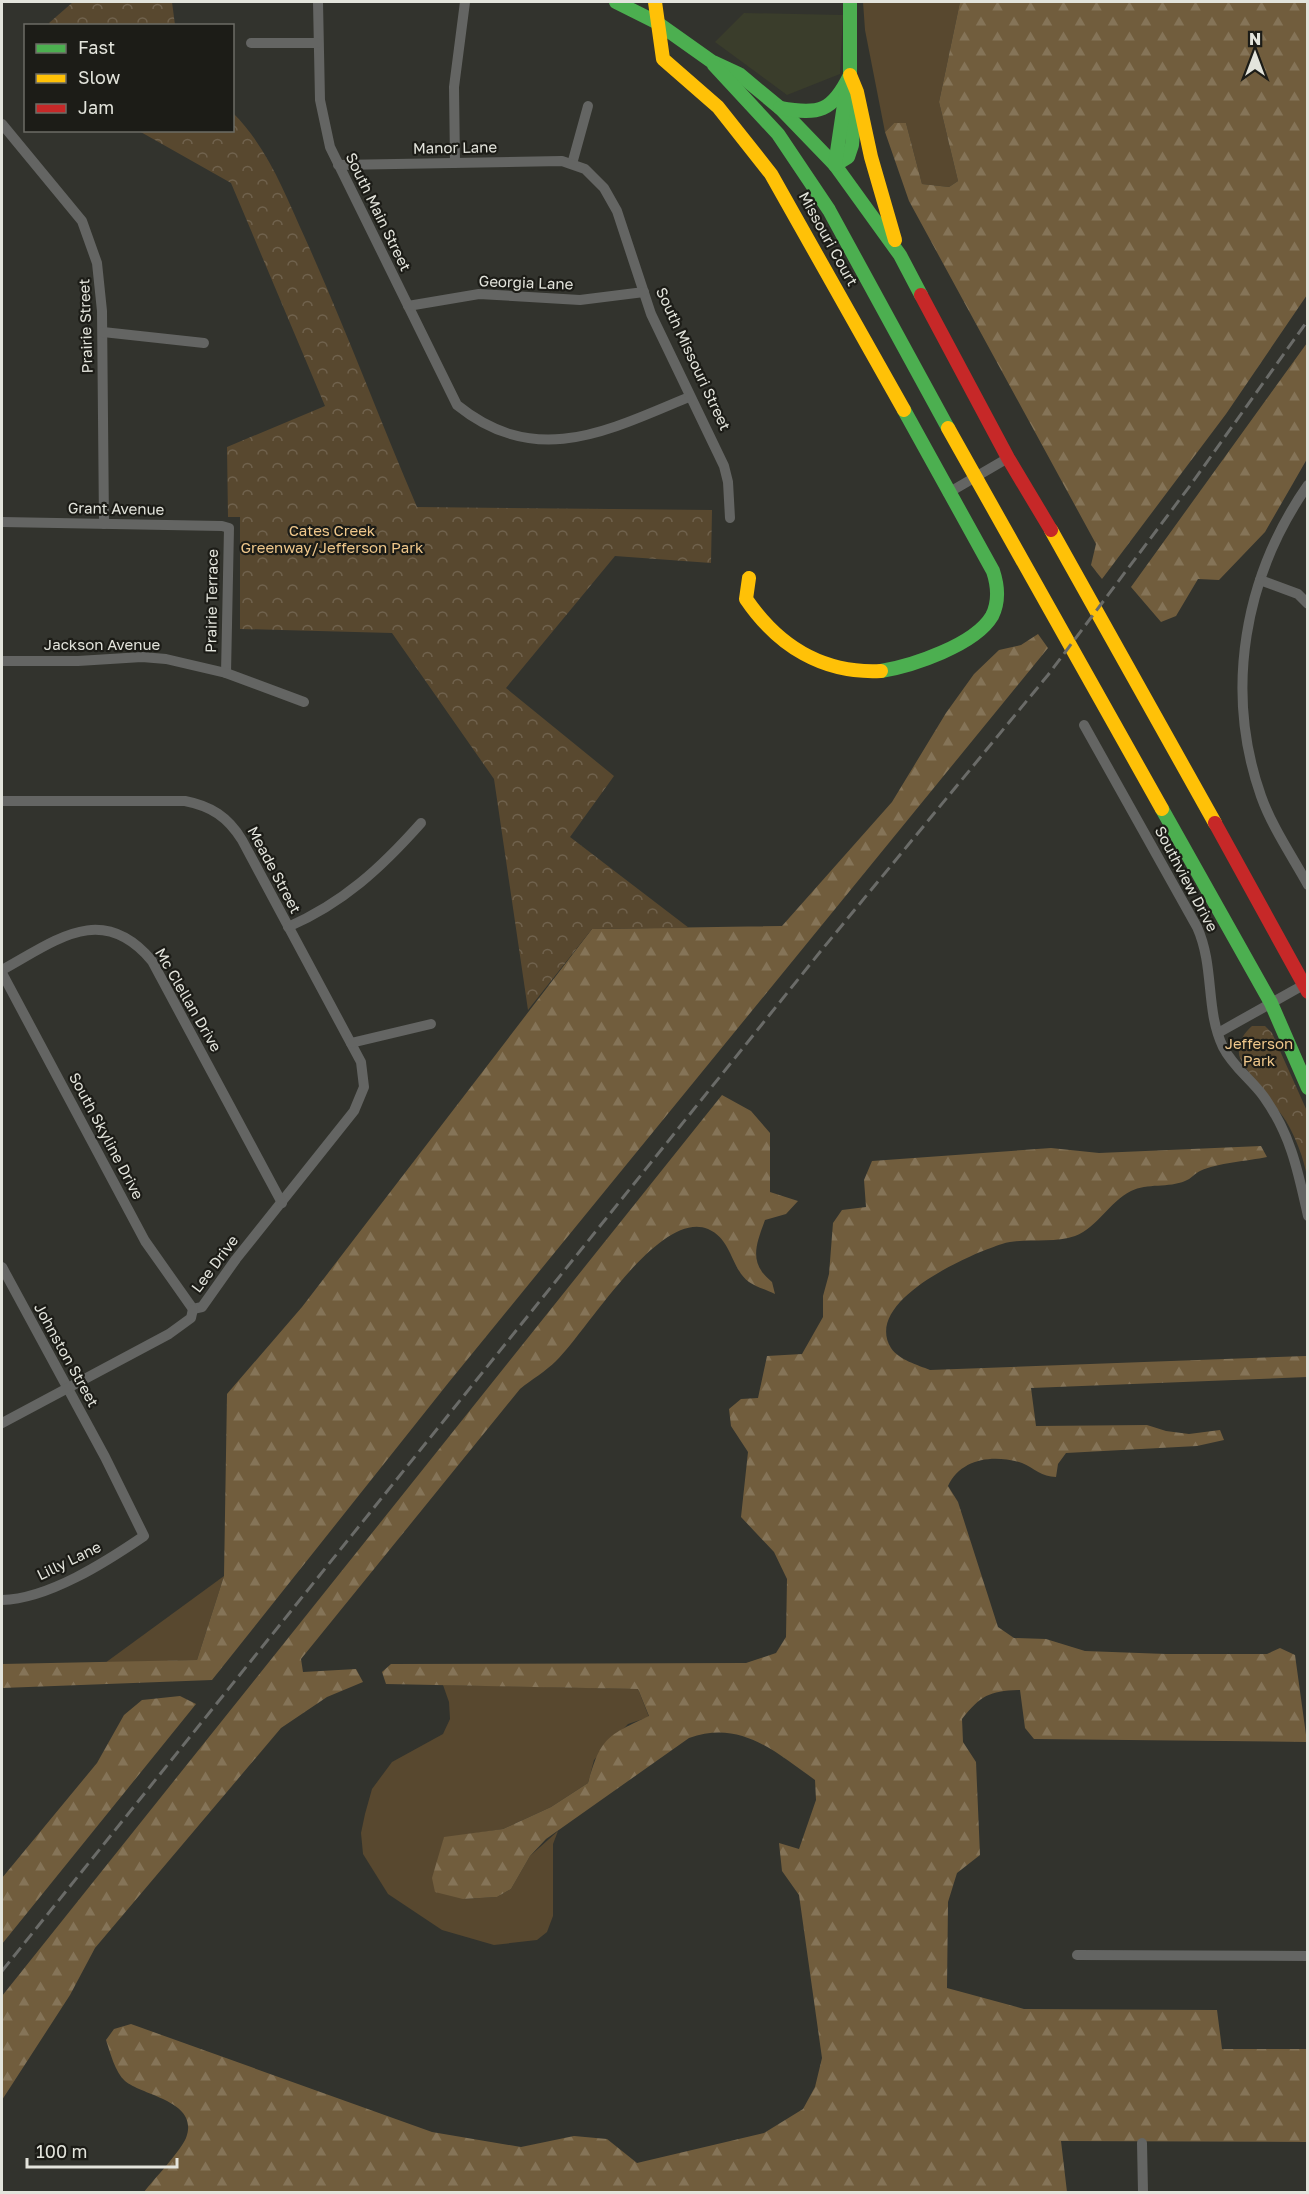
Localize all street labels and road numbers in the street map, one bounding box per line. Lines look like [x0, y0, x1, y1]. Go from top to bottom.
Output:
street label: Manor Lane [413, 137, 498, 157]
street label: South Main Street [342, 149, 415, 274]
street label: Missouri Court [796, 188, 862, 289]
street label: Georgia Lane [478, 271, 574, 293]
street label: Prairie Street [74, 278, 96, 374]
street label: South Missouri Street [653, 284, 735, 433]
street label: Grant Avenue [68, 498, 165, 518]
street label: Prairie Terrace [201, 549, 221, 653]
street label: Jackson Avenue [44, 635, 160, 653]
street label: Meade Street [244, 823, 305, 916]
street label: Southview Drive [1152, 823, 1222, 935]
street label: Mc Clellan Drive [152, 945, 226, 1055]
street label: South Skyline Drive [66, 1069, 148, 1202]
street label: Lee Drive [187, 1231, 242, 1295]
street label: Johnston Street [31, 1299, 103, 1410]
street label: Lilly Lane [34, 1537, 104, 1583]

